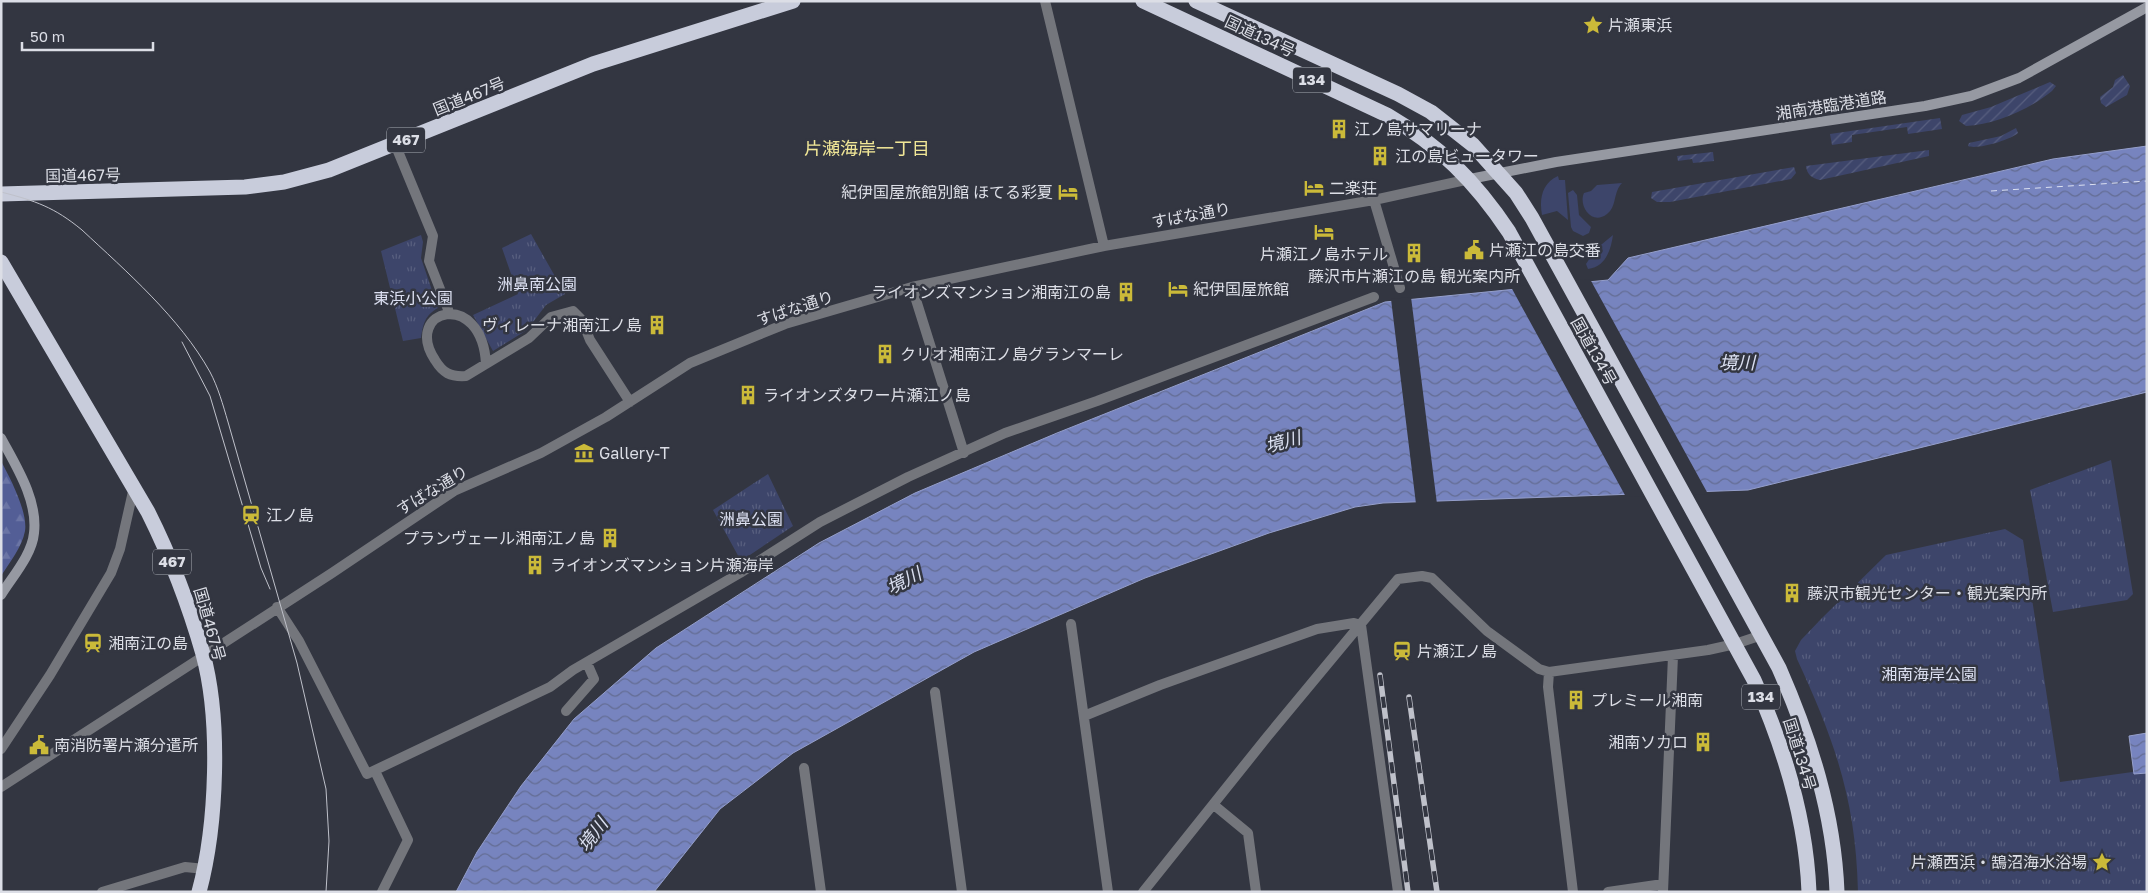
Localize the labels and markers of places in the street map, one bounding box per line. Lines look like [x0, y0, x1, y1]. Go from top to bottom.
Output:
place icon: 片瀬東浜 [1582, 14, 1604, 36]
place label: 片瀬東浜 [1608, 15, 1672, 35]
building icon: 江ノ島サマリーナ [1328, 118, 1350, 140]
place label: 江ノ島サマリーナ [1354, 119, 1482, 139]
building icon: 江の島ビュータワー [1369, 145, 1391, 167]
place label: 江の島ビュータワー [1395, 146, 1539, 166]
hotel icon: 二楽荘 [1303, 177, 1325, 199]
place label: 二楽荘 [1329, 178, 1377, 198]
hotel icon: 紀伊国屋旅館別館 ほてる彩夏 [1057, 181, 1079, 203]
place label: 紀伊国屋旅館別館 ほてる彩夏 [841, 182, 1053, 202]
hotel icon: 片瀬江ノ島ホテル [1313, 221, 1335, 243]
public building icon: 片瀬江の島交番 [1463, 239, 1485, 261]
place label: 片瀬江の島交番 [1489, 240, 1601, 260]
building icon: 藤沢市片瀬江の島 観光案内所 [1403, 242, 1425, 264]
place label: 片瀬江ノ島ホテル [1260, 244, 1388, 264]
place label: 藤沢市片瀬江の島 観光案内所 [1308, 266, 1520, 286]
hotel icon: 紀伊国屋旅館 [1167, 278, 1189, 300]
place label: 紀伊国屋旅館 [1193, 279, 1289, 299]
building icon: ライオンズマンション湘南江の島 [1115, 281, 1137, 303]
place label: ライオンズマンション湘南江の島 [871, 282, 1111, 302]
building icon: ヴィレーナ湘南江ノ島 [646, 314, 668, 336]
place label: ヴィレーナ湘南江ノ島 [482, 315, 642, 335]
building icon: クリオ湘南江ノ島グランマーレ [874, 343, 896, 365]
place label: クリオ湘南江ノ島グランマーレ [900, 344, 1124, 364]
building icon: ライオンズタワー片瀬江ノ島 [737, 384, 759, 406]
place label: ライオンズタワー片瀬江ノ島 [763, 385, 971, 405]
museum icon: Gallery-T [573, 442, 595, 464]
place label: Gallery-T [599, 443, 670, 463]
station icon: 江ノ島 [240, 504, 262, 526]
place label: 江ノ島 [266, 505, 314, 525]
building icon: プランヴェール湘南江ノ島 [599, 527, 621, 549]
place label: プランヴェール湘南江ノ島 [403, 528, 595, 548]
building icon: ライオンズマンション片瀬海岸 [524, 554, 546, 576]
place label: ライオンズマンション片瀬海岸 [550, 555, 774, 575]
building icon: 藤沢市観光センター・観光案内所 [1781, 582, 1803, 604]
place label: 藤沢市観光センター・観光案内所 [1807, 583, 2047, 603]
station icon: 湘南江の島 [82, 632, 104, 654]
place label: 湘南江の島 [108, 633, 188, 653]
station icon: 片瀬江ノ島 [1391, 640, 1413, 662]
place label: 片瀬江ノ島 [1417, 641, 1497, 661]
building icon: プレミール湘南 [1565, 689, 1587, 711]
place label: プレミール湘南 [1591, 690, 1703, 710]
building icon: 湘南ソカロ [1692, 731, 1714, 753]
place label: 湘南ソカロ [1608, 732, 1688, 752]
public building icon: 南消防署片瀬分遣所 [28, 734, 50, 756]
place label: 南消防署片瀬分遣所 [54, 735, 198, 755]
place icon: 片瀬西浜・鵠沼海水浴場 [2091, 851, 2113, 873]
place label: 片瀬西浜・鵠沼海水浴場 [1911, 852, 2087, 872]

